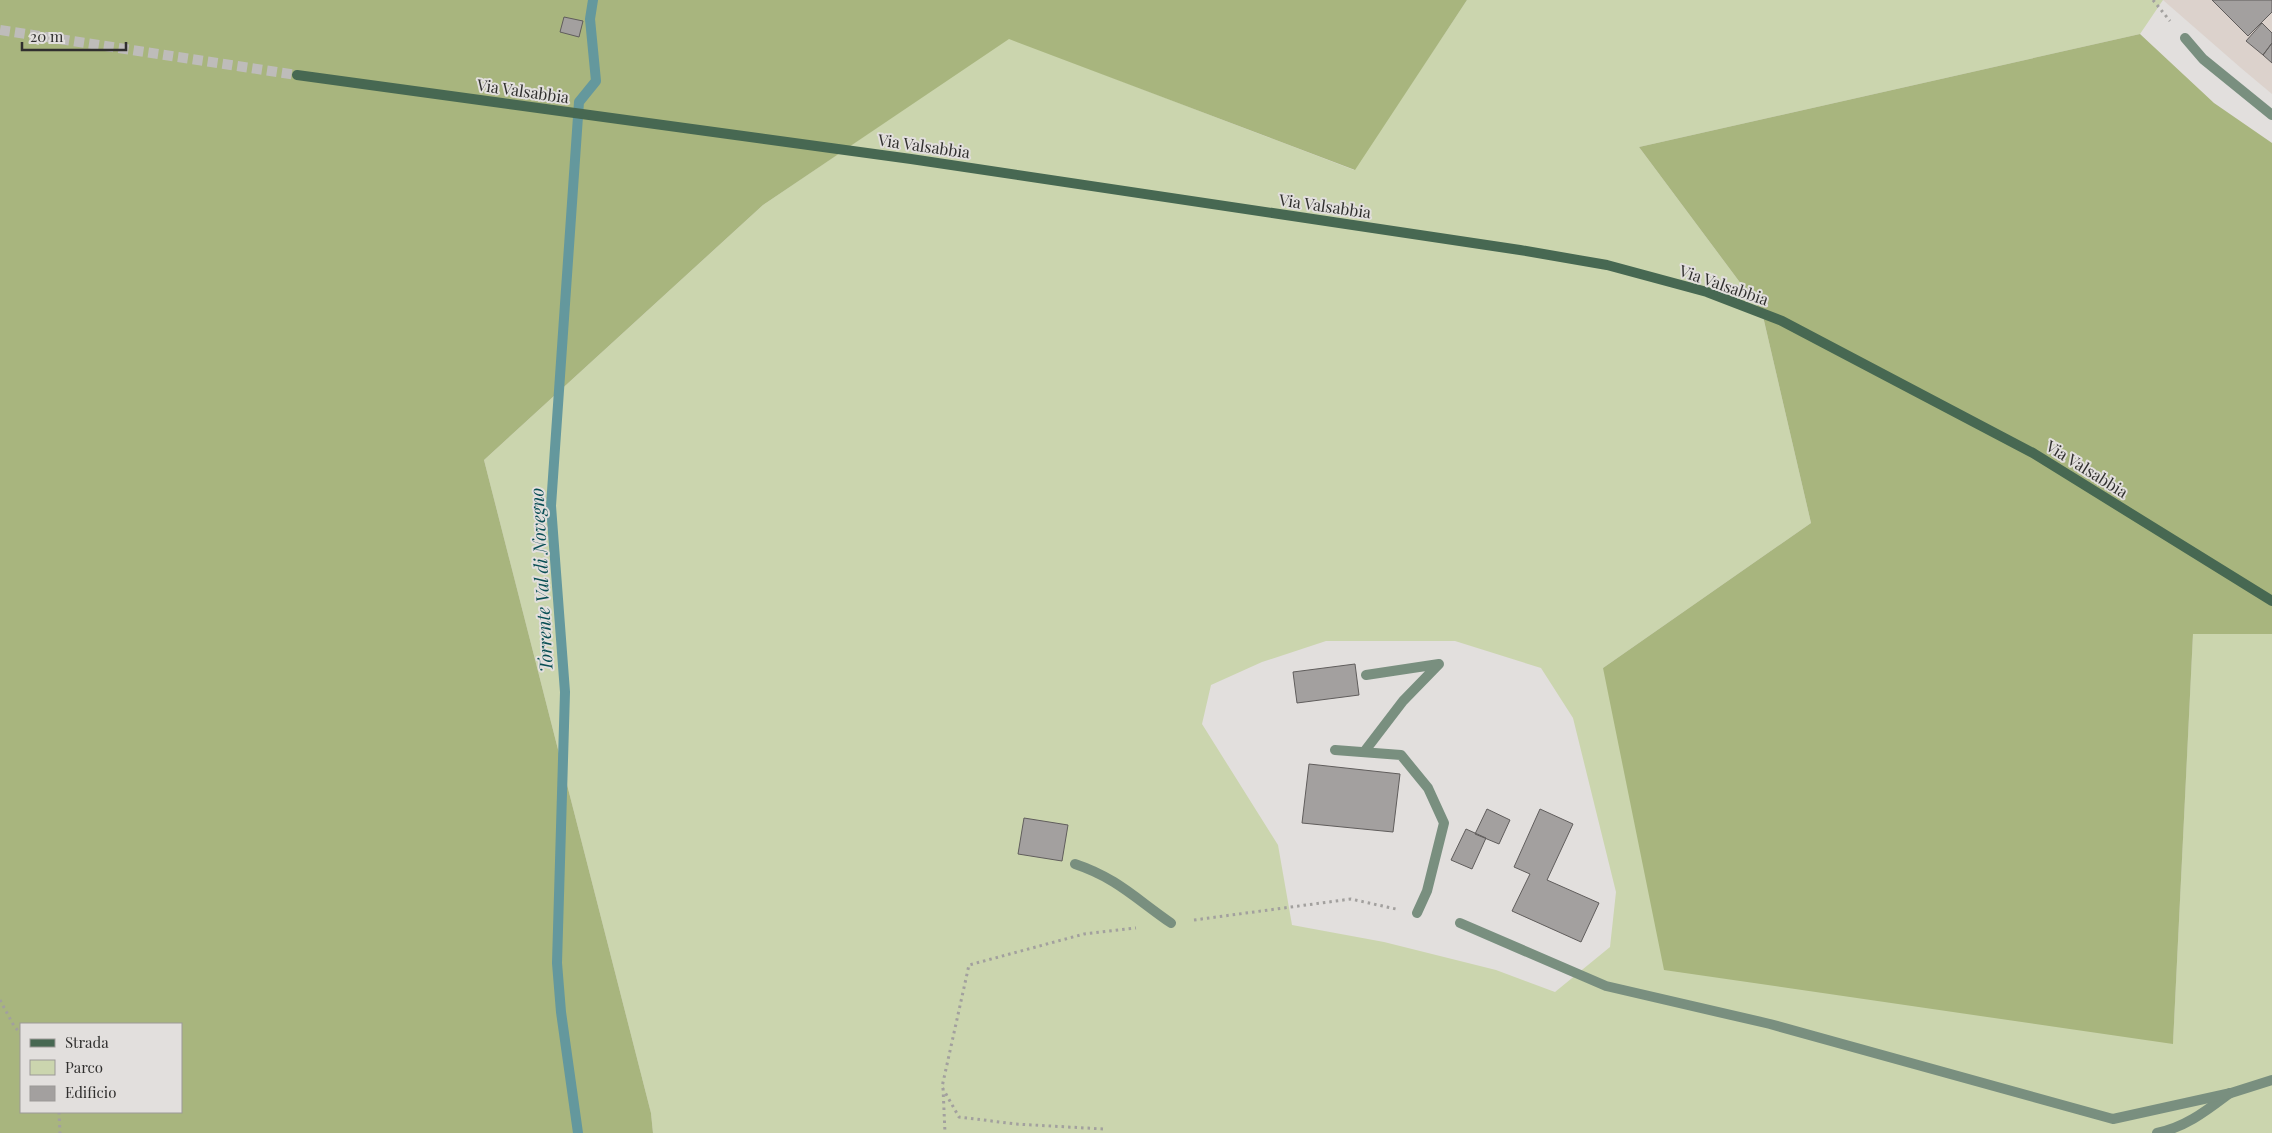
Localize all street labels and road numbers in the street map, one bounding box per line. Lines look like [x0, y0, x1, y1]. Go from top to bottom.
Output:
street label: Via Valsabbia [475, 73, 571, 107]
street label: Via Valsabbia [876, 128, 972, 162]
street label: Via Valsabbia [1277, 188, 1373, 222]
street label: Via Valsabbia [1676, 259, 1772, 310]
street label: Via Valsabbia [2041, 435, 2132, 502]

